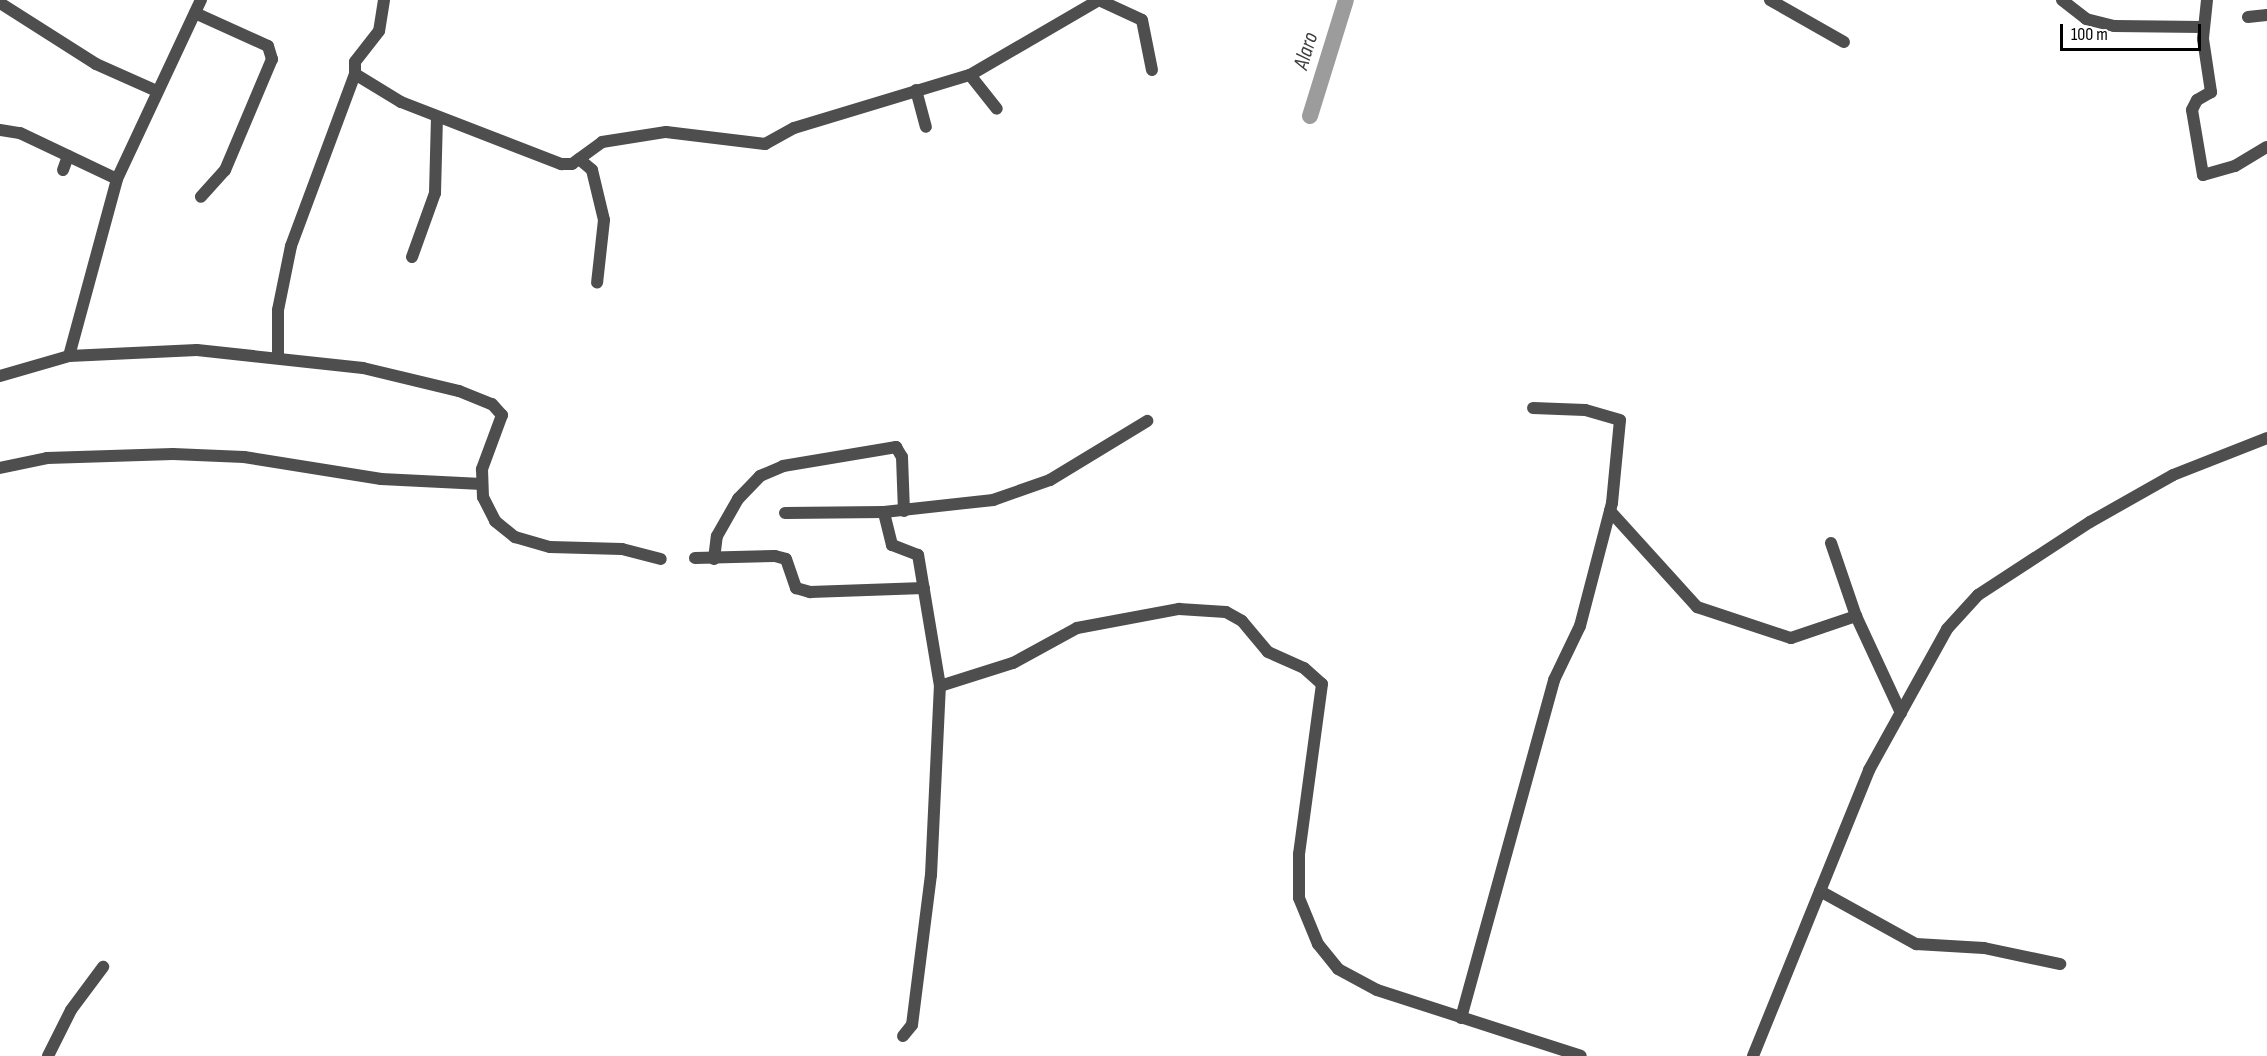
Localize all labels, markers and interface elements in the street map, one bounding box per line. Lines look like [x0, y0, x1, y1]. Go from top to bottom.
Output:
scale bar [2063, 12, 2204, 50]
text: 100 m [2071, 24, 2108, 45]
water label: Alaro [1288, 29, 1324, 73]

